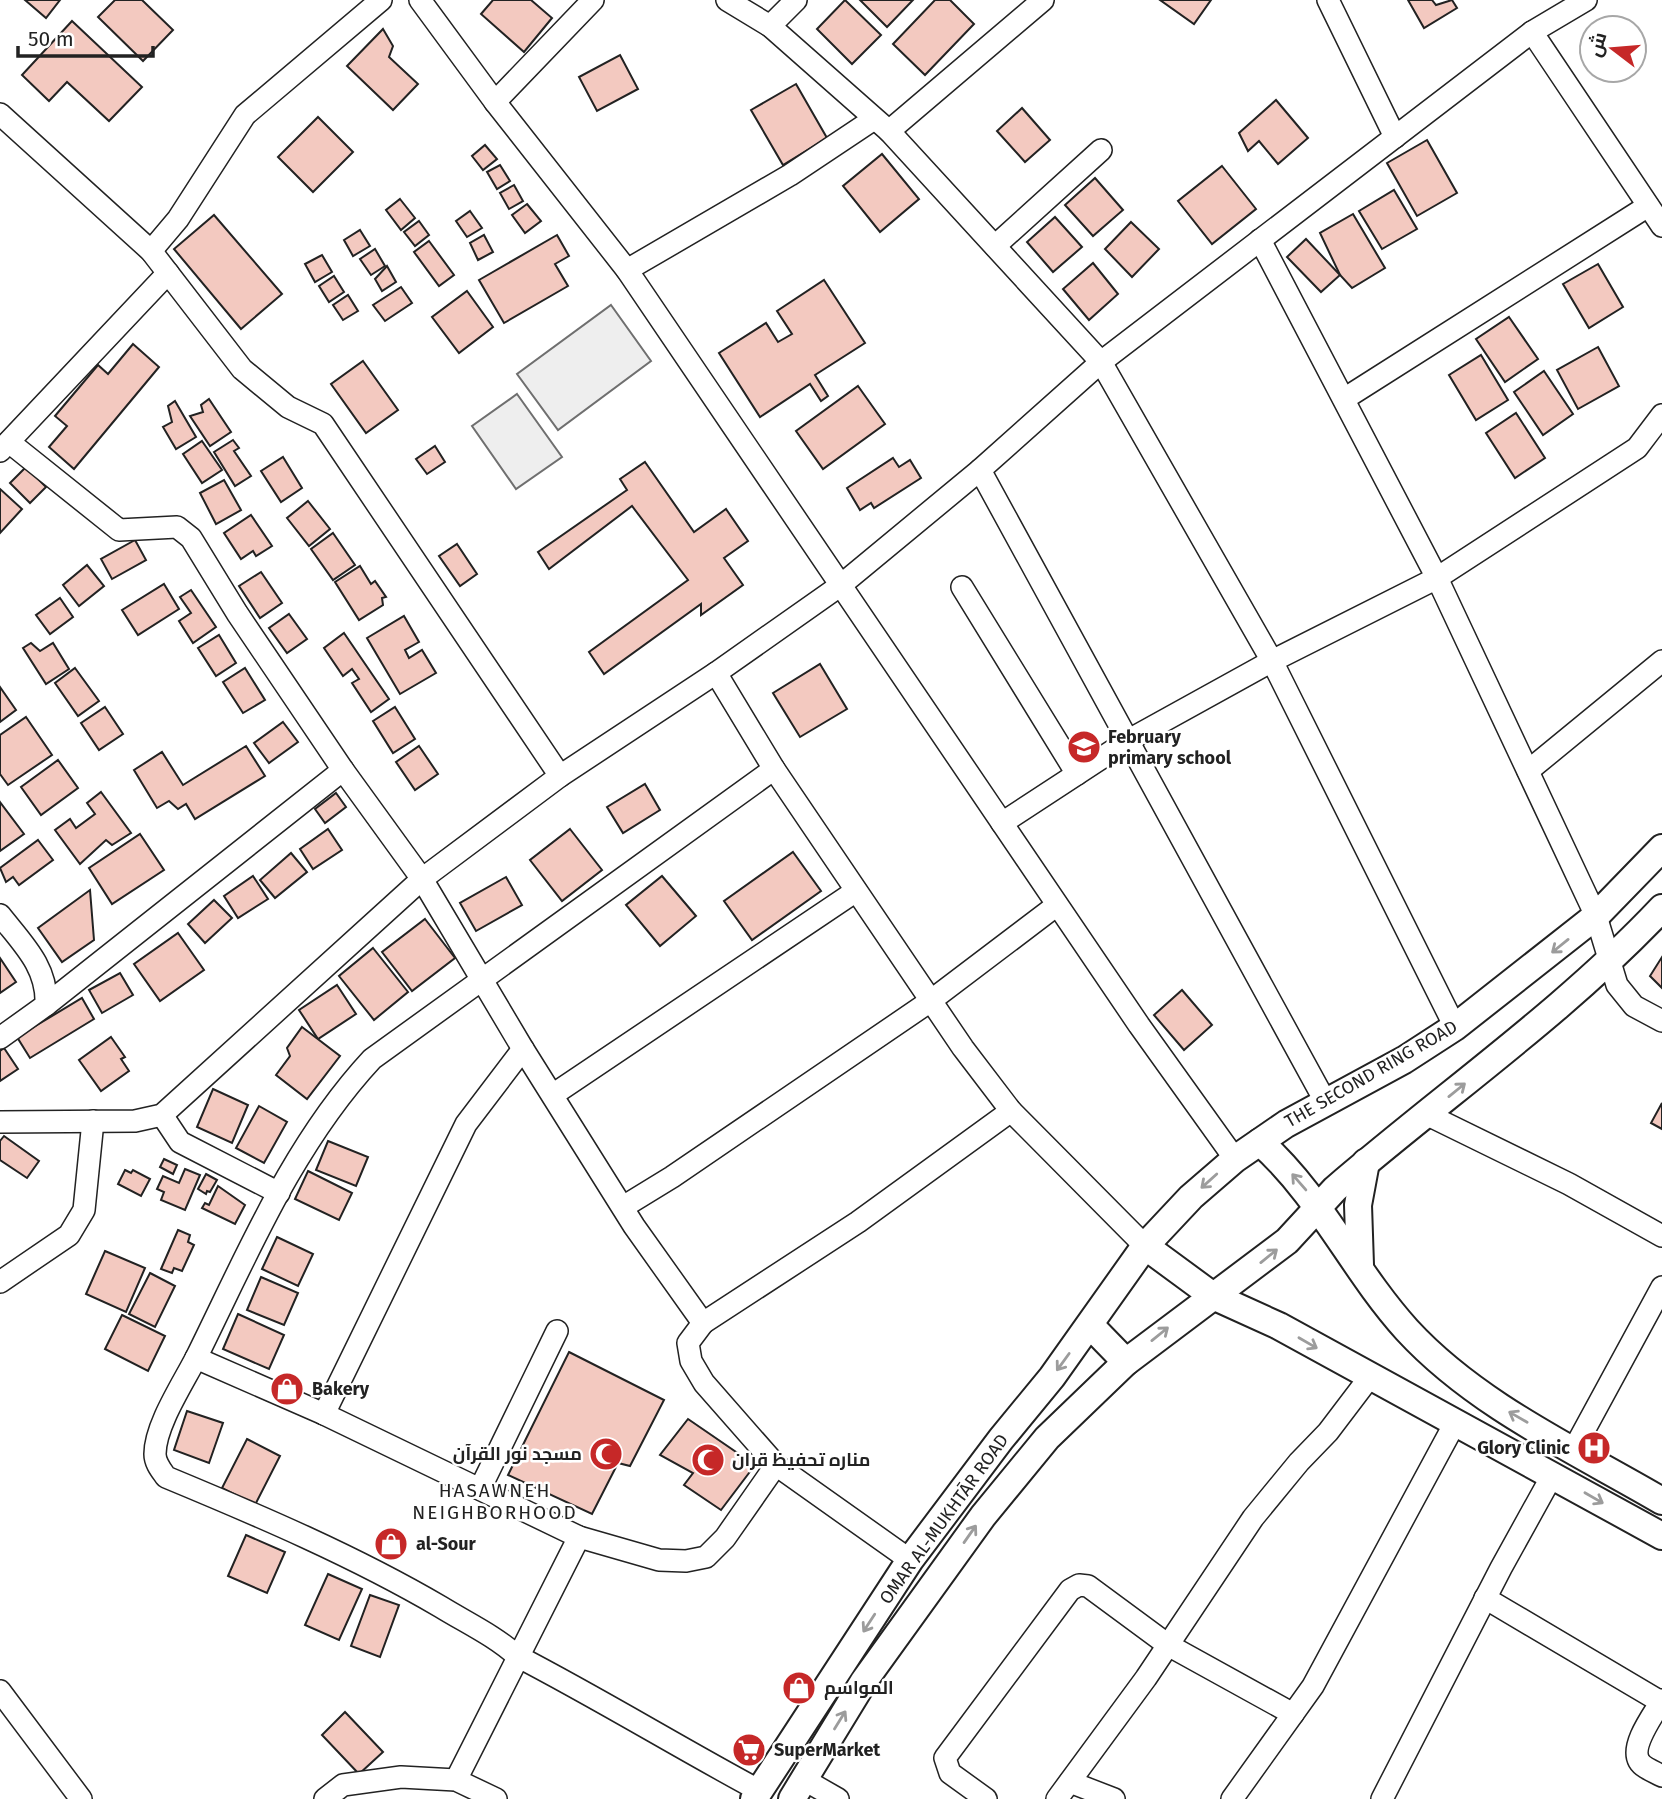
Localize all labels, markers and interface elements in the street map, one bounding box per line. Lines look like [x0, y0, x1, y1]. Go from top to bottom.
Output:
scale bar [18, 14, 152, 58]
north arrow [1578, 14, 1648, 84]
text: 50 m [28, 26, 74, 52]
text: ش [1583, 30, 1612, 59]
place label: February primary school [1108, 726, 1232, 769]
school or university icon: February primary school [1065, 728, 1103, 766]
one-way arrow [1552, 938, 1570, 954]
street label: THE SECOND RING ROAD [1281, 1016, 1461, 1132]
one-way arrow [1447, 1082, 1465, 1097]
one-way arrow [1200, 1173, 1218, 1189]
one-way arrow [1291, 1173, 1307, 1191]
one-way arrow [1259, 1249, 1277, 1264]
one-way arrow [1151, 1326, 1169, 1341]
one-way arrow [1297, 1337, 1318, 1350]
one-way arrow [1056, 1352, 1070, 1371]
shop icon: Bakery [268, 1370, 306, 1408]
place label: Bakery [312, 1378, 370, 1400]
one-way arrow [1509, 1410, 1529, 1424]
hospital icon: Glory Clinic [1575, 1429, 1613, 1467]
street label: OMAR AL-MUKHTĀR ROAD [875, 1430, 1013, 1608]
mosque icon: مسجد نور القرآن [587, 1435, 625, 1473]
place label: Glory Clinic [1477, 1437, 1570, 1459]
mosque icon: مناره تحفيظ قران [689, 1441, 727, 1479]
place label: مسجد نور القرآن [453, 1443, 582, 1465]
place label: مناره تحفيظ قران [732, 1449, 870, 1471]
district label: HASAWNEH NEIGHBORHOOD [412, 1479, 578, 1524]
one-way arrow [1584, 1491, 1604, 1505]
shop icon: al-Sour [372, 1525, 410, 1563]
one-way arrow [963, 1525, 978, 1544]
place label: al-Sour [416, 1533, 477, 1555]
one-way arrow [862, 1613, 876, 1632]
shop icon: المواسم [780, 1669, 818, 1707]
place label: المواسم [824, 1677, 894, 1700]
one-way arrow [833, 1710, 847, 1730]
supermarket icon: SuperMarket [730, 1731, 768, 1769]
place label: SuperMarket [774, 1739, 881, 1761]

